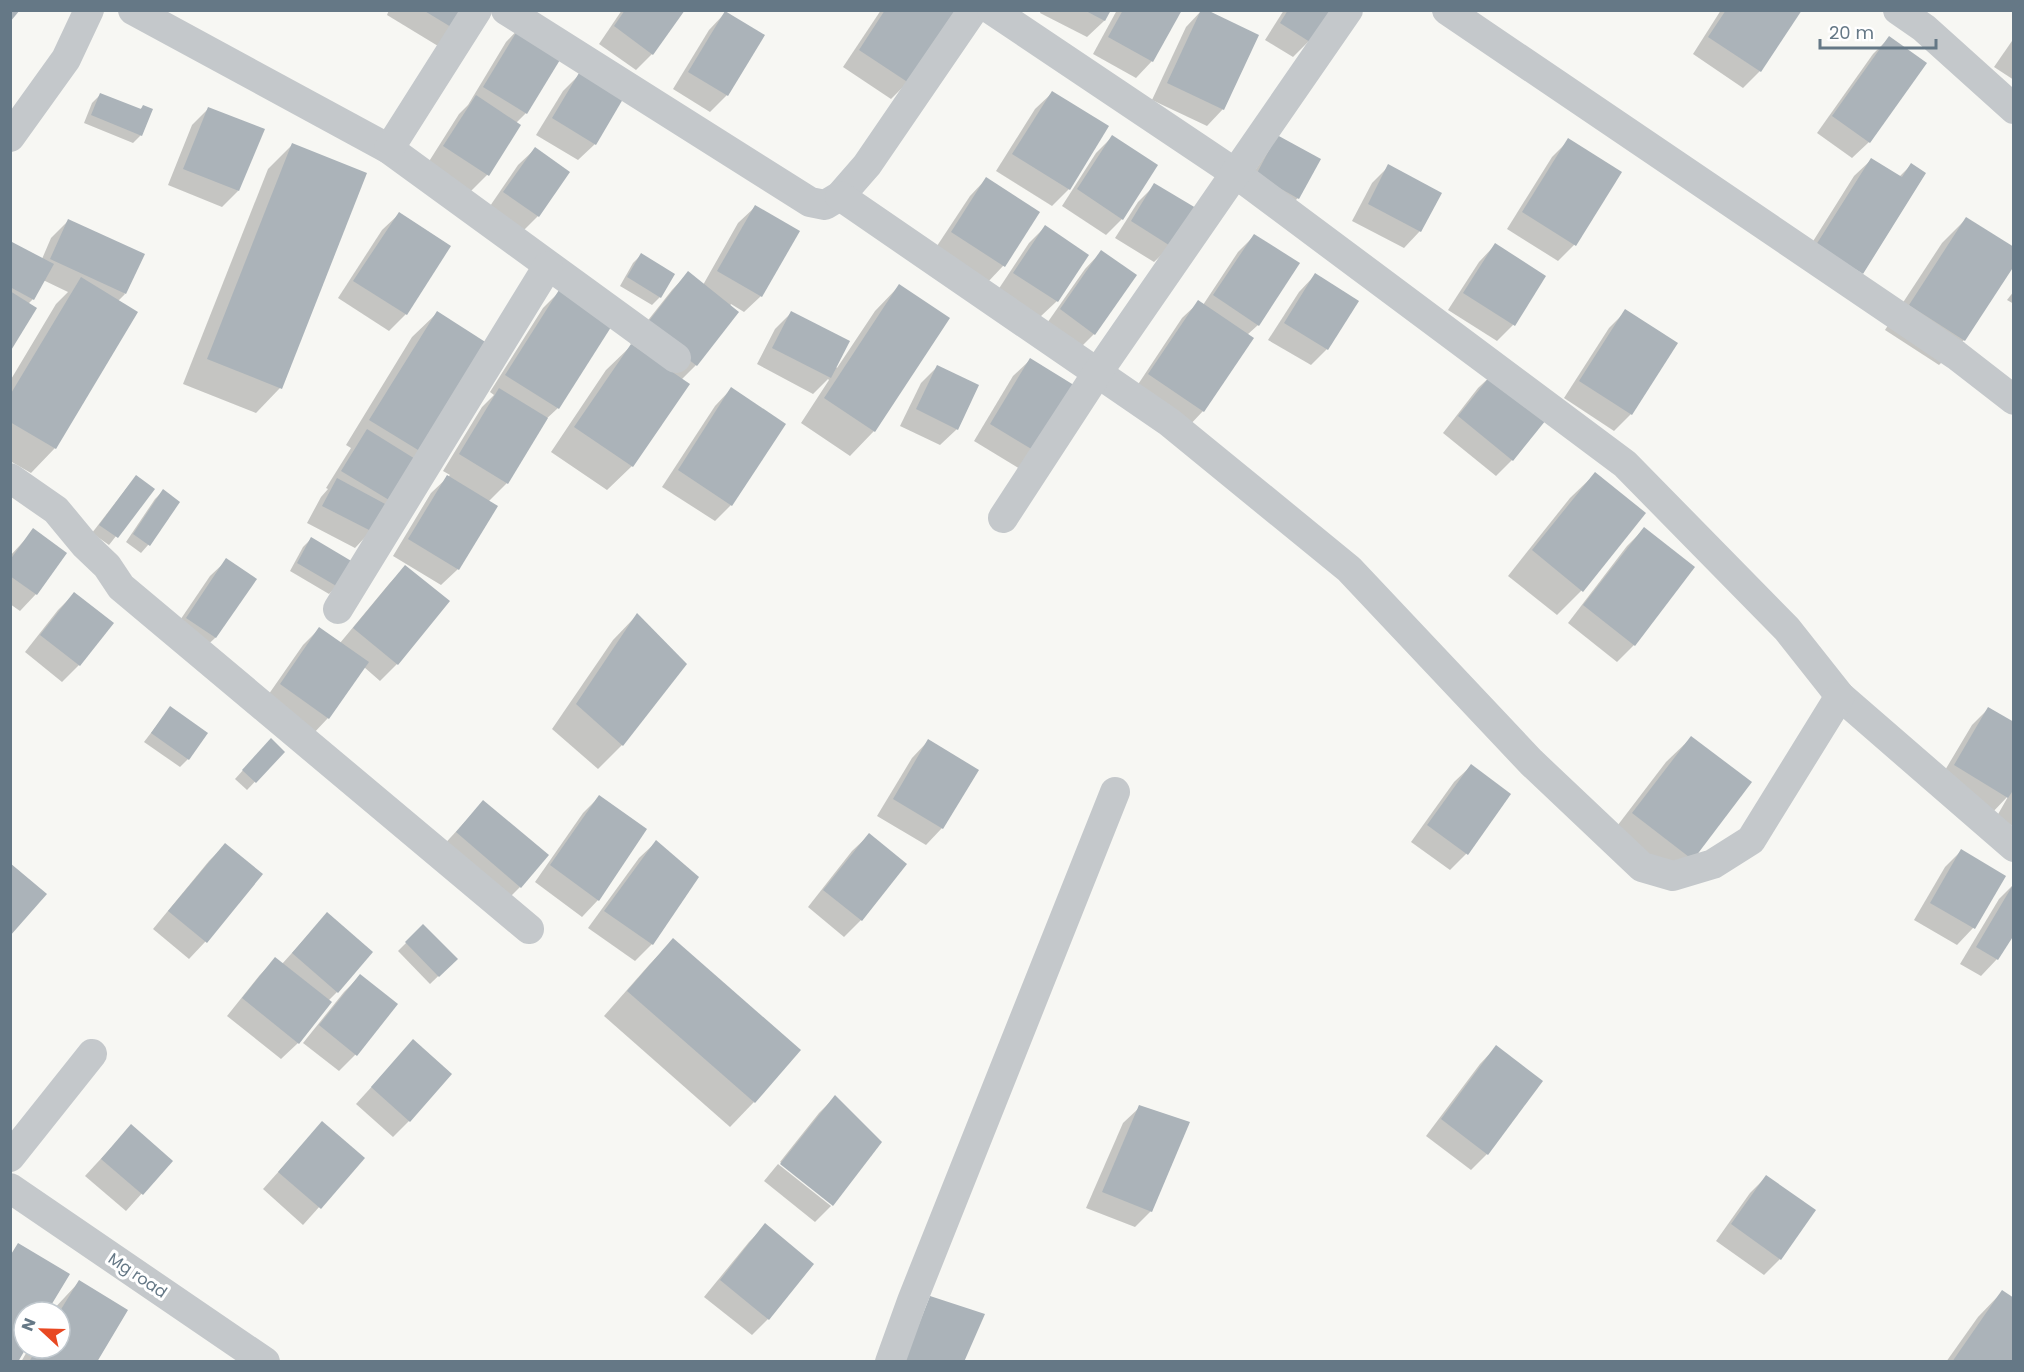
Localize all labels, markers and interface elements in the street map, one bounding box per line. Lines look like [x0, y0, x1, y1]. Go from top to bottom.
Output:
scale bar [1820, 12, 1936, 50]
text: 20 m [1829, 20, 1874, 45]
street label: Mg road [104, 1247, 172, 1304]
north arrow [12, 1300, 72, 1360]
text: N [16, 1315, 41, 1334]

